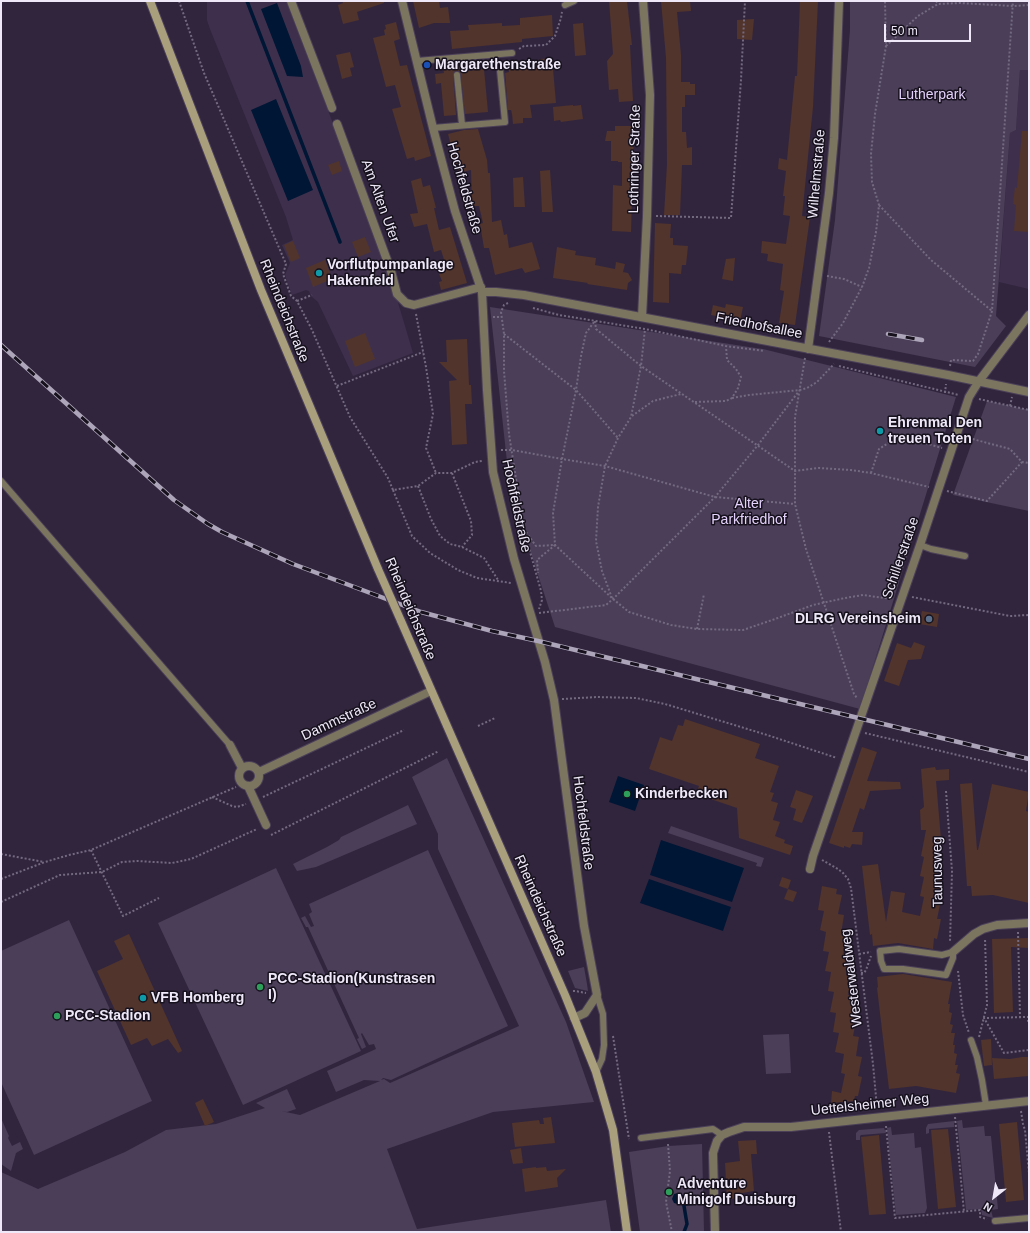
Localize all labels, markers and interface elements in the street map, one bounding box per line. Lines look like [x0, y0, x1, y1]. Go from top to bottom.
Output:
scale bar [886, 16, 973, 42]
text: 50 m [891, 24, 918, 38]
place label: Margarethenstraße [435, 57, 561, 73]
marker: Margarethenstraße [422, 60, 432, 70]
park label: Lutherpark [899, 87, 965, 103]
street label: Lothringer Straße [626, 104, 644, 214]
street label: Wilhelmstraße [805, 129, 829, 219]
street label: Hochfeldstraße [443, 140, 485, 236]
street label: Am Alten Ufer [357, 157, 403, 245]
street label: Rheindeichstraße [256, 257, 312, 365]
place label: Vorflutpumpanlage Hakenfeld [327, 257, 454, 290]
marker: Vorflutpumpanlage Hakenfeld [314, 268, 324, 278]
street label: Friedhofsallee [714, 309, 804, 343]
place label: Ehrenmal Den treuen Toten [888, 415, 982, 448]
marker: Ehrenmal Den treuen Toten [875, 426, 885, 436]
street label: Hochfeldstraße [498, 458, 534, 554]
park label: Alter Parkfriedhof [711, 496, 787, 528]
street label: Schillerstraße [879, 515, 923, 601]
street label: Rheindeichstraße [381, 555, 439, 663]
place label: DLRG Vereinsheim [795, 611, 921, 627]
marker: DLRG Vereinsheim [924, 614, 934, 624]
street label: Dammstraße [299, 695, 379, 745]
street label: Hochfeldstraße [569, 775, 597, 871]
place label: Kinderbecken [635, 786, 728, 802]
marker: Kinderbecken [622, 789, 632, 799]
street label: Taunusweg [929, 836, 947, 908]
street label: Rheindeichstraße [510, 852, 570, 960]
street label: Westerwaldweg [838, 928, 866, 1028]
place label: PCC-Stadion(Kunstrasen I) [268, 971, 435, 1004]
marker: PCC-Stadion(Kunstrasen I) [255, 982, 265, 992]
place label: VFB Homberg [151, 990, 244, 1006]
marker: VFB Homberg [138, 993, 148, 1003]
place label: PCC-Stadion [65, 1008, 151, 1024]
marker: PCC-Stadion [52, 1011, 62, 1021]
street label: Uettelsheimer Weg [810, 1090, 930, 1120]
place label: Adventure Minigolf Duisburg [677, 1176, 796, 1208]
north arrow [974, 1177, 1014, 1217]
marker: Adventure Minigolf Duisburg [664, 1187, 674, 1197]
text: N [981, 1200, 994, 1214]

